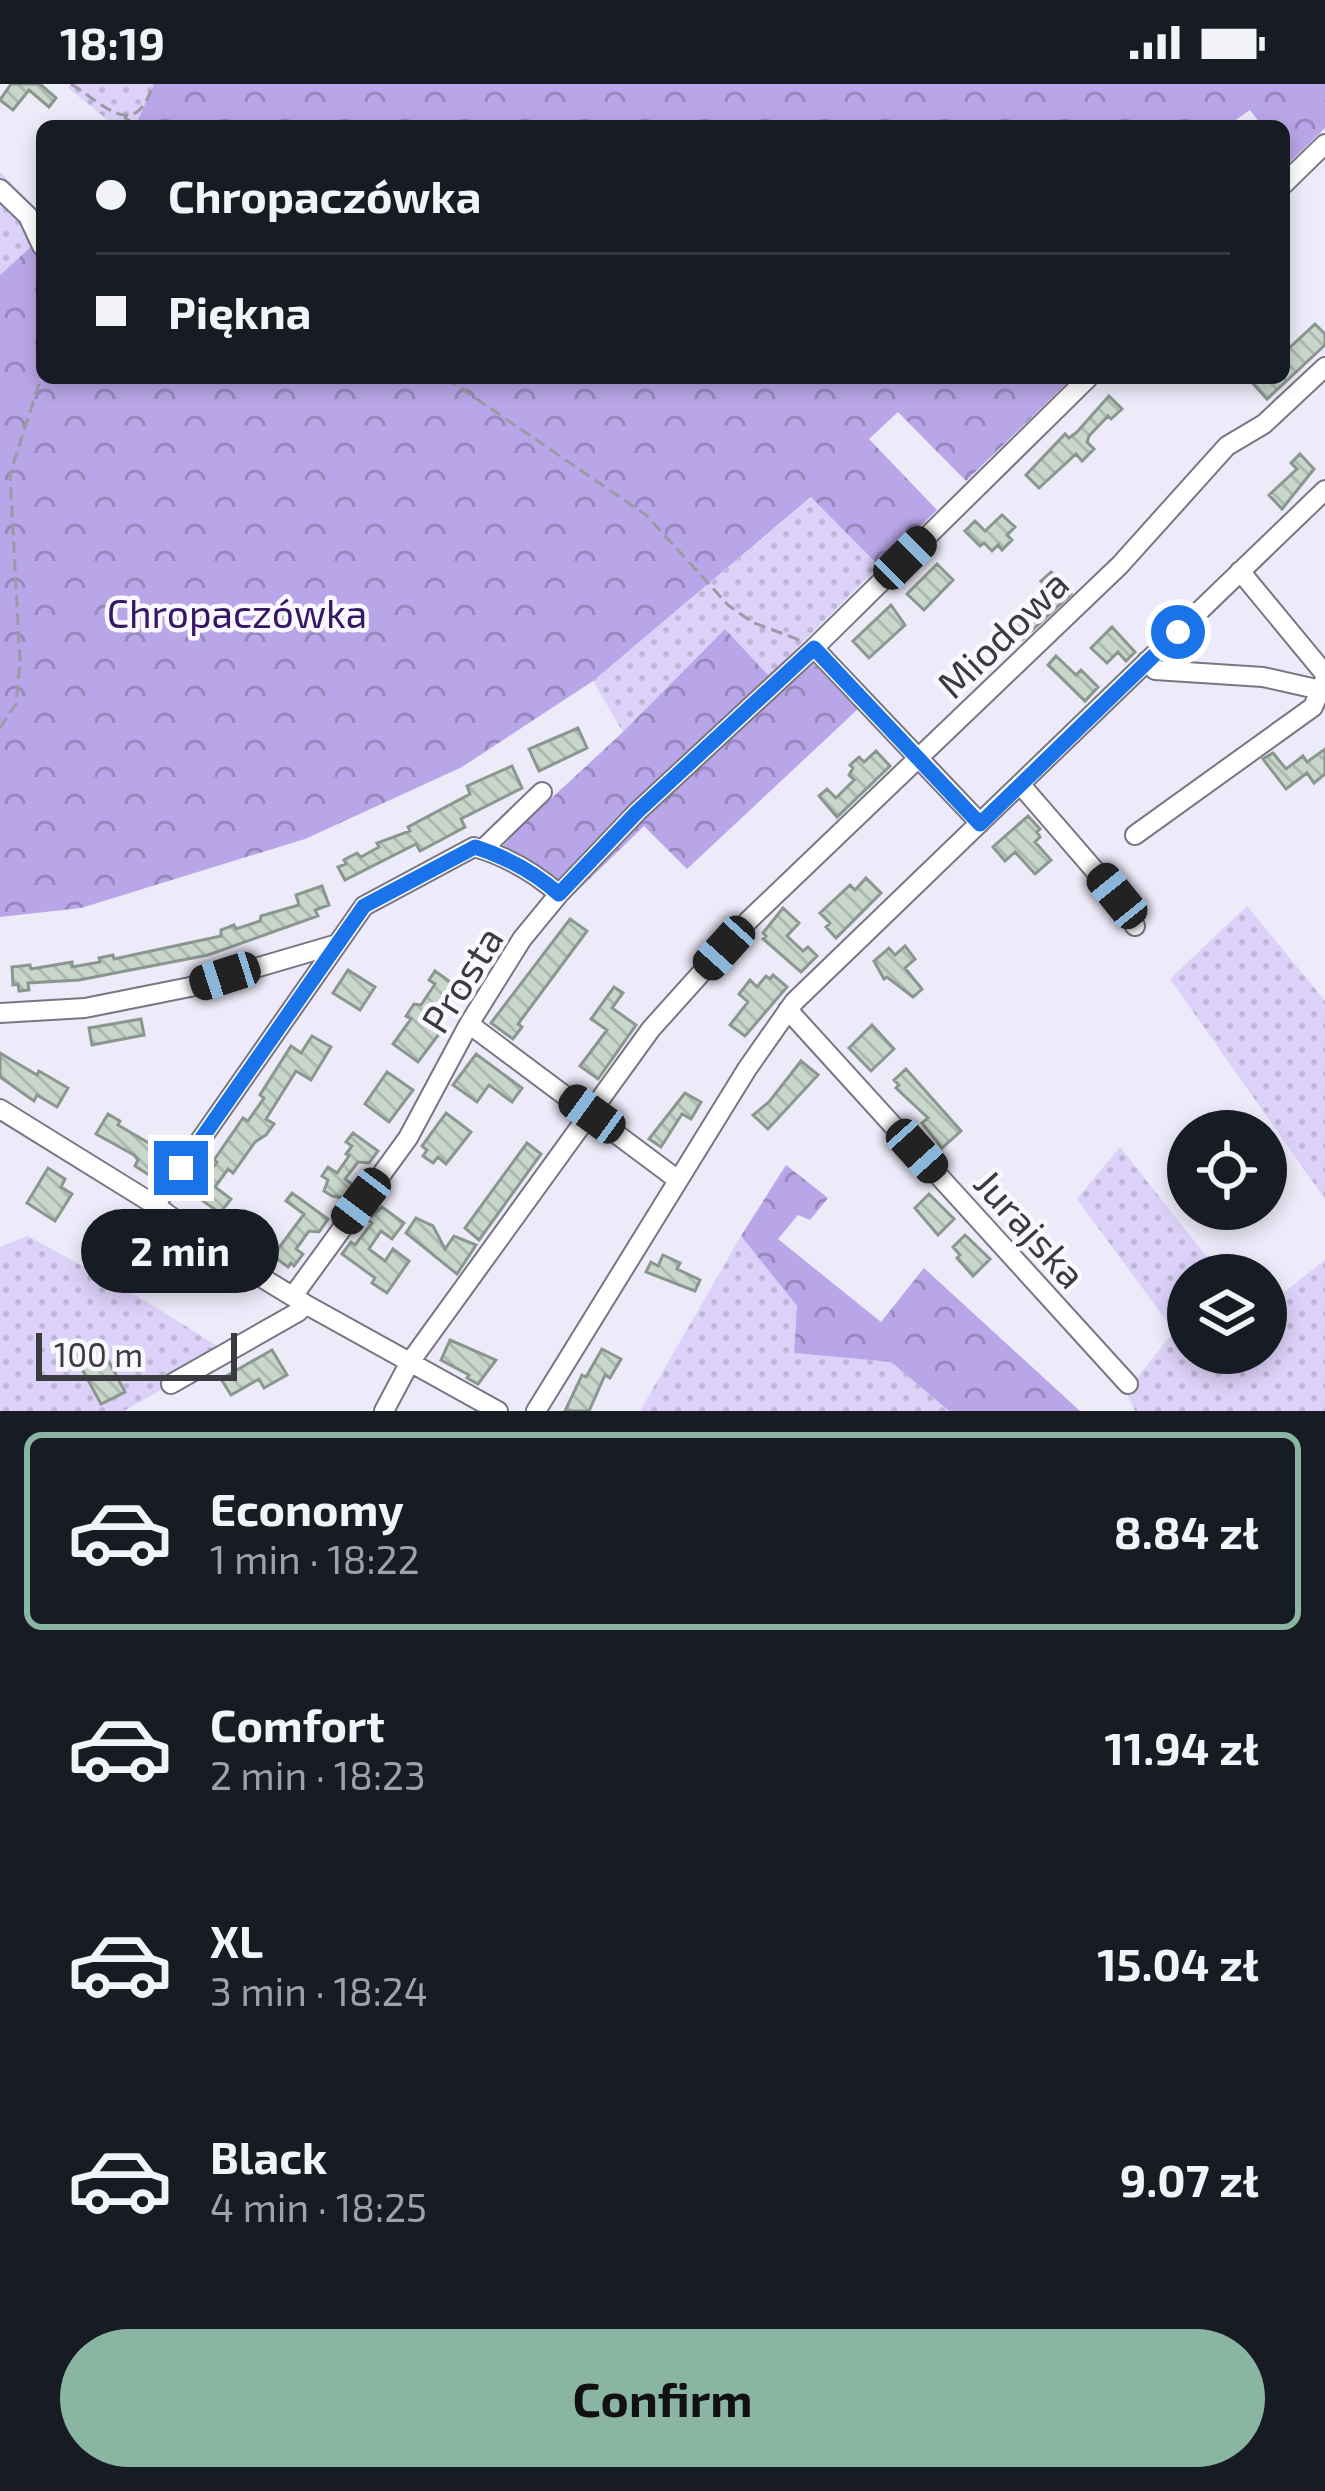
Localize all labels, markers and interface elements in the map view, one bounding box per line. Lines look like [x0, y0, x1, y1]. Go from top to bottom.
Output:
text: 18:19 [60, 15, 165, 69]
text: Chropaczówka [168, 168, 481, 222]
text: Piękna [168, 284, 311, 338]
car [867, 520, 943, 596]
street label: Miodowa [927, 559, 1077, 707]
park label: Chropaczówka [107, 589, 367, 636]
route start [1151, 605, 1205, 659]
car [1080, 857, 1154, 935]
car [687, 909, 761, 987]
street label: Prosta [410, 917, 512, 1041]
car [185, 948, 265, 1004]
car [552, 1078, 632, 1150]
map controls [1167, 1110, 1287, 1374]
button: locate [1167, 1110, 1287, 1230]
car [880, 1112, 954, 1190]
route end [154, 1141, 208, 1195]
street label: Jurajska [966, 1159, 1096, 1297]
car [325, 1161, 397, 1241]
callout: 2 min [82, 1210, 280, 1294]
text: 2 min [130, 1227, 230, 1274]
button: layers [1167, 1254, 1287, 1374]
scale bar [36, 1327, 237, 1380]
text: 100 m [54, 1334, 143, 1374]
icon: car [66, 1477, 174, 1585]
text: Economy [210, 1481, 404, 1535]
text: 8.84 zł [1114, 1504, 1259, 1558]
text: 1 min · 18:22 [210, 1535, 420, 1582]
icon: car [66, 1693, 174, 1801]
text: Comfort [210, 1697, 385, 1751]
text: 11.94 zł [1104, 1720, 1259, 1774]
text: 2 min · 18:23 [210, 1751, 426, 1798]
icon: car [66, 1909, 174, 2017]
text: XL [210, 1913, 263, 1967]
text: 15.04 zł [1097, 1936, 1259, 1990]
text: 3 min · 18:24 [210, 1967, 428, 2014]
icon: car [66, 2125, 174, 2233]
text: Black [210, 2129, 327, 2183]
text: 9.07 zł [1120, 2152, 1259, 2206]
text: 4 min · 18:25 [210, 2183, 427, 2230]
button: Confirm [60, 2329, 1265, 2467]

